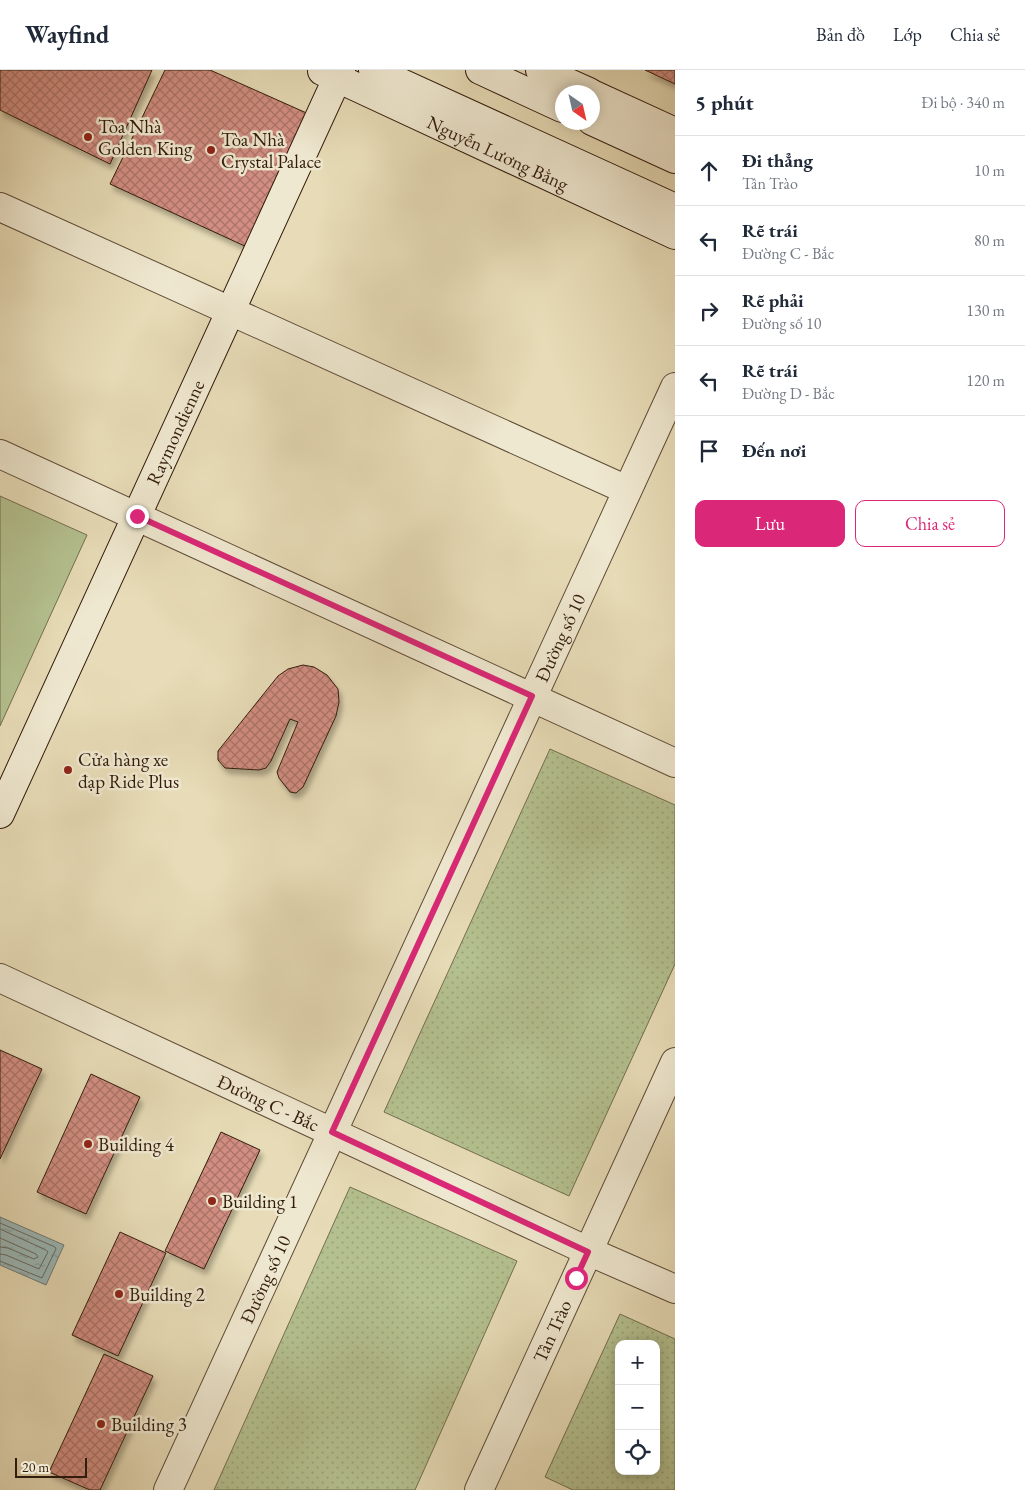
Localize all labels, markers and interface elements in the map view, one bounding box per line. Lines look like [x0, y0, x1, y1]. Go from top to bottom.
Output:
text: Wayfind [25, 19, 109, 50]
text: Bản đồ [816, 23, 865, 46]
text: Lớp [893, 23, 922, 46]
text: Chia sẻ [950, 23, 1000, 46]
north arrow [555, 85, 600, 130]
text: 5 phút [695, 89, 754, 116]
text: Đi bộ · 340 m [921, 92, 1005, 113]
street label: Nguyễn Lương Bằng [423, 110, 573, 197]
place label: Tòa Nhà Golden King [98, 114, 193, 161]
place label: Tòa Nhà Crystal Palace [221, 127, 321, 174]
marker: Tòa Nhà Golden King [82, 131, 94, 143]
marker: Tòa Nhà Crystal Palace [205, 144, 217, 156]
text: Đi thẳng [742, 148, 813, 173]
icon: ahead [695, 157, 723, 185]
text: 10 m [974, 160, 1005, 181]
text: Tân Trào [742, 173, 798, 194]
text: Rẽ trái [742, 218, 798, 243]
icon: left [695, 227, 723, 255]
text: 80 m [974, 230, 1005, 251]
text: Đường C - Bắc [742, 243, 834, 264]
text: Rẽ phải [742, 288, 804, 313]
icon: right [695, 297, 723, 325]
text: 130 m [966, 300, 1005, 321]
text: Đường số 10 [742, 313, 821, 334]
text: Rẽ trái [742, 358, 798, 383]
icon: left [695, 367, 723, 395]
text: 120 m [966, 370, 1005, 391]
street label: Raymondienne [141, 376, 210, 489]
text: Đường D - Bắc [742, 383, 835, 404]
icon: arrive [695, 437, 723, 465]
text: Đến nơi [742, 438, 806, 463]
button: Lưu [695, 500, 845, 547]
button: Chia sẻ [855, 500, 1005, 547]
route end [126, 505, 149, 528]
street label: Đường số 10 [529, 590, 591, 686]
place label: Cửa hàng xe đạp Ride Plus [78, 747, 179, 794]
marker: Cửa hàng xe đạp Ride Plus [62, 764, 74, 776]
street label: Đường C - Bắc [213, 1069, 323, 1138]
place label: Building 4 [98, 1132, 175, 1157]
marker: Building 4 [82, 1138, 94, 1150]
place label: Building 1 [222, 1189, 298, 1214]
marker: Building 1 [206, 1195, 218, 1207]
street label: Đường số 10 [234, 1231, 296, 1327]
route start [565, 1267, 588, 1290]
place label: Building 2 [129, 1282, 205, 1307]
marker: Building 2 [113, 1288, 125, 1300]
street label: Tân Trào [527, 1296, 578, 1366]
map controls [615, 1340, 660, 1475]
button: + [615, 1340, 660, 1385]
button: − [615, 1385, 660, 1430]
place label: Building 3 [111, 1412, 187, 1437]
marker: Building 3 [95, 1418, 107, 1430]
button: locate [615, 1430, 660, 1475]
scale bar [15, 1455, 88, 1478]
text: 20 m [22, 1458, 49, 1476]

